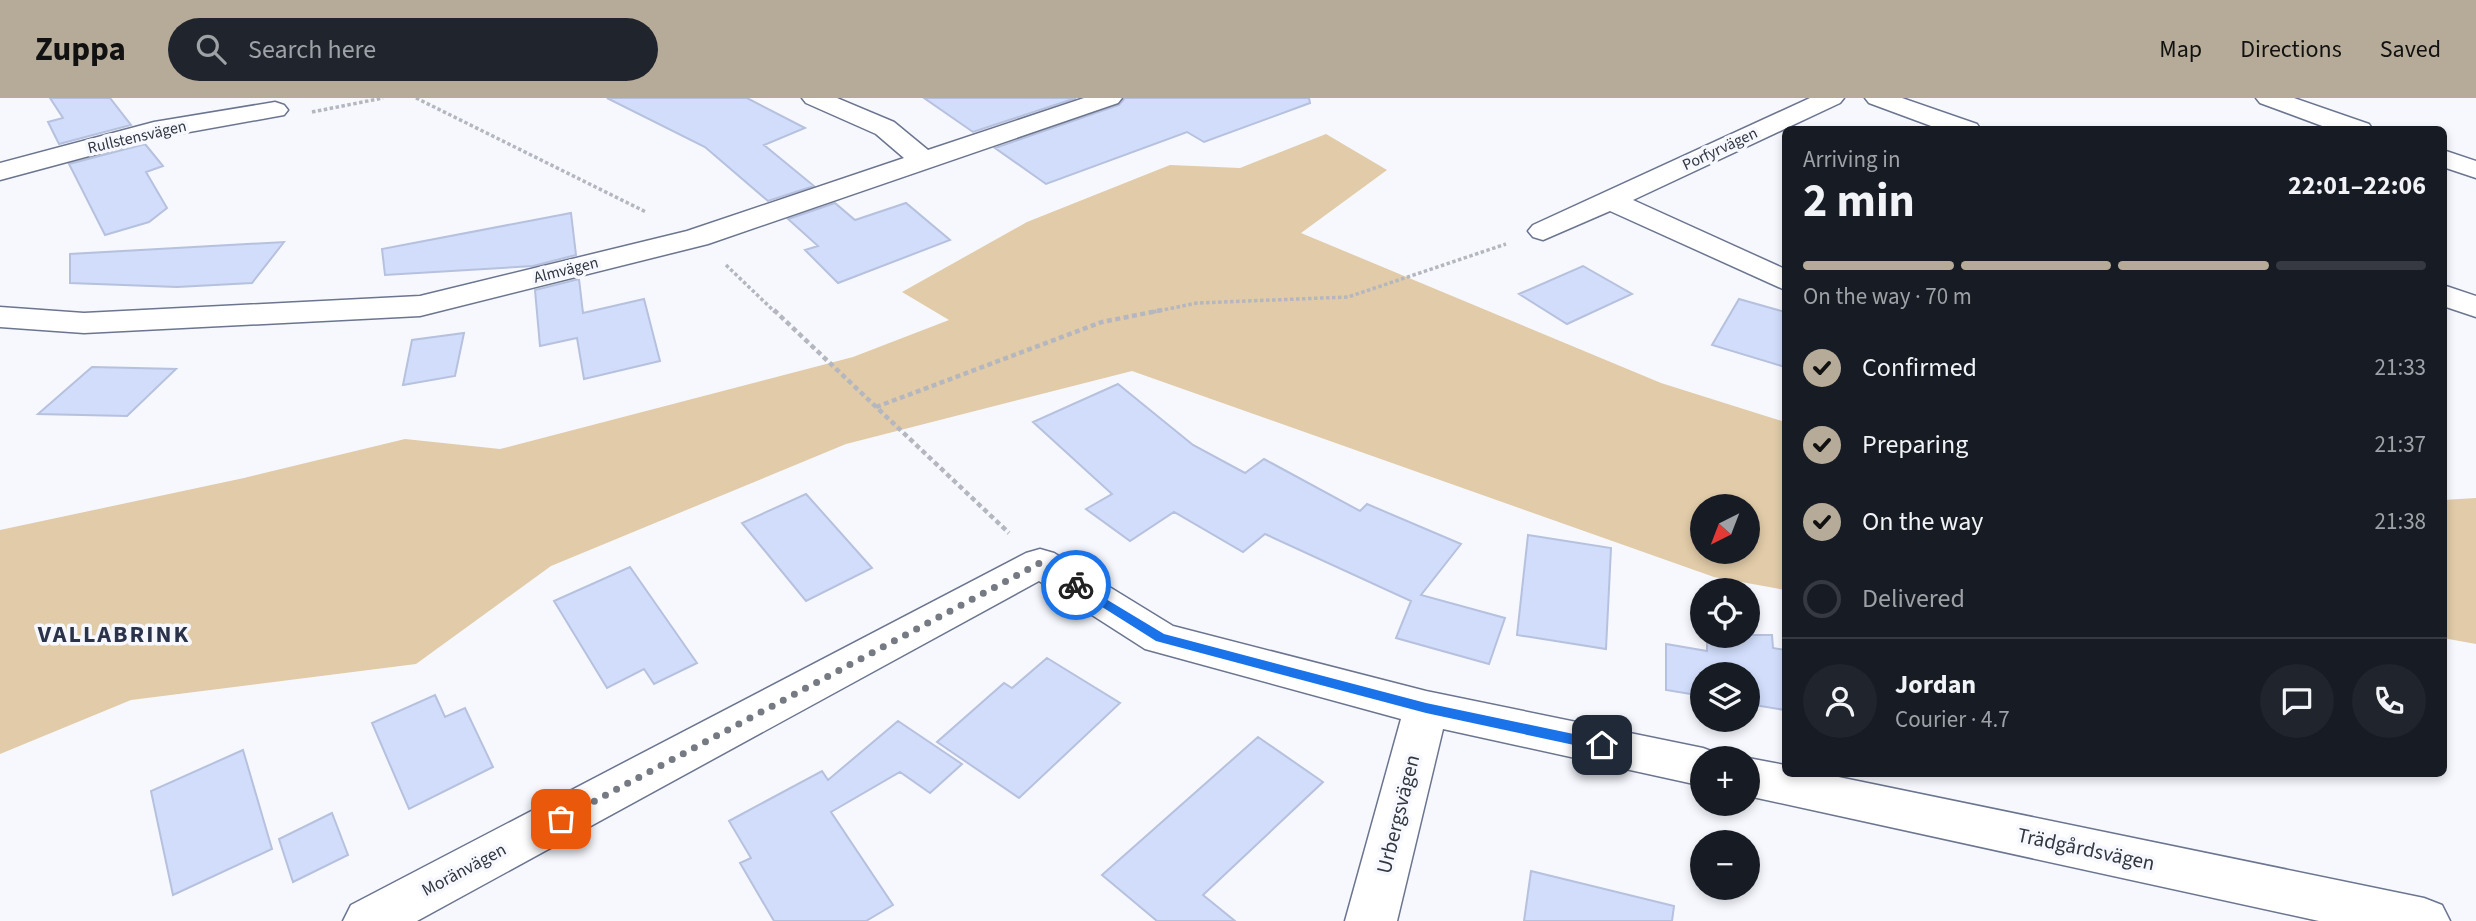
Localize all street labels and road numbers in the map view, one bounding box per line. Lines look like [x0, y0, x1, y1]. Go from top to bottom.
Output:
street label: Rullstensvägen [85, 115, 189, 159]
street label: Porfyrvägen [1679, 122, 1761, 176]
street label: Almvägen [531, 251, 601, 289]
street label: Urbergsvägen [1369, 751, 1427, 877]
street label: Trädgårdsvägen [2014, 820, 2158, 878]
street label: Moränvägen [417, 837, 511, 903]

